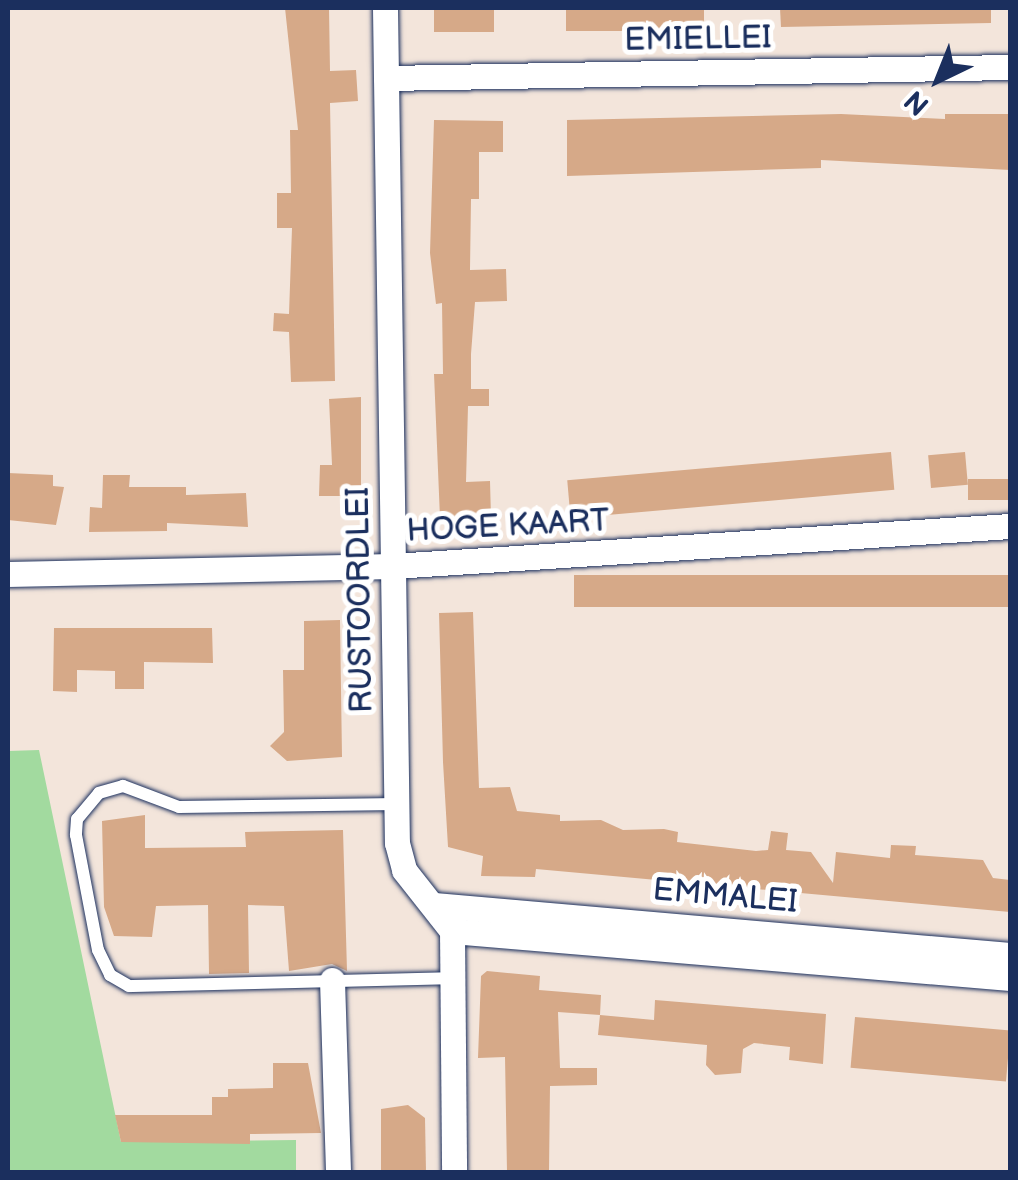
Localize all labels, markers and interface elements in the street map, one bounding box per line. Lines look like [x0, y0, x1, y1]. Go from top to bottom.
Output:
street label: EMIELLEI [624, 20, 772, 60]
north arrow [888, 30, 988, 130]
text: N [898, 83, 936, 122]
street label: RUSTOORDLEI [340, 487, 382, 713]
street label: HOGE KAART [406, 503, 610, 551]
street label: EMMALEI [651, 872, 799, 922]

